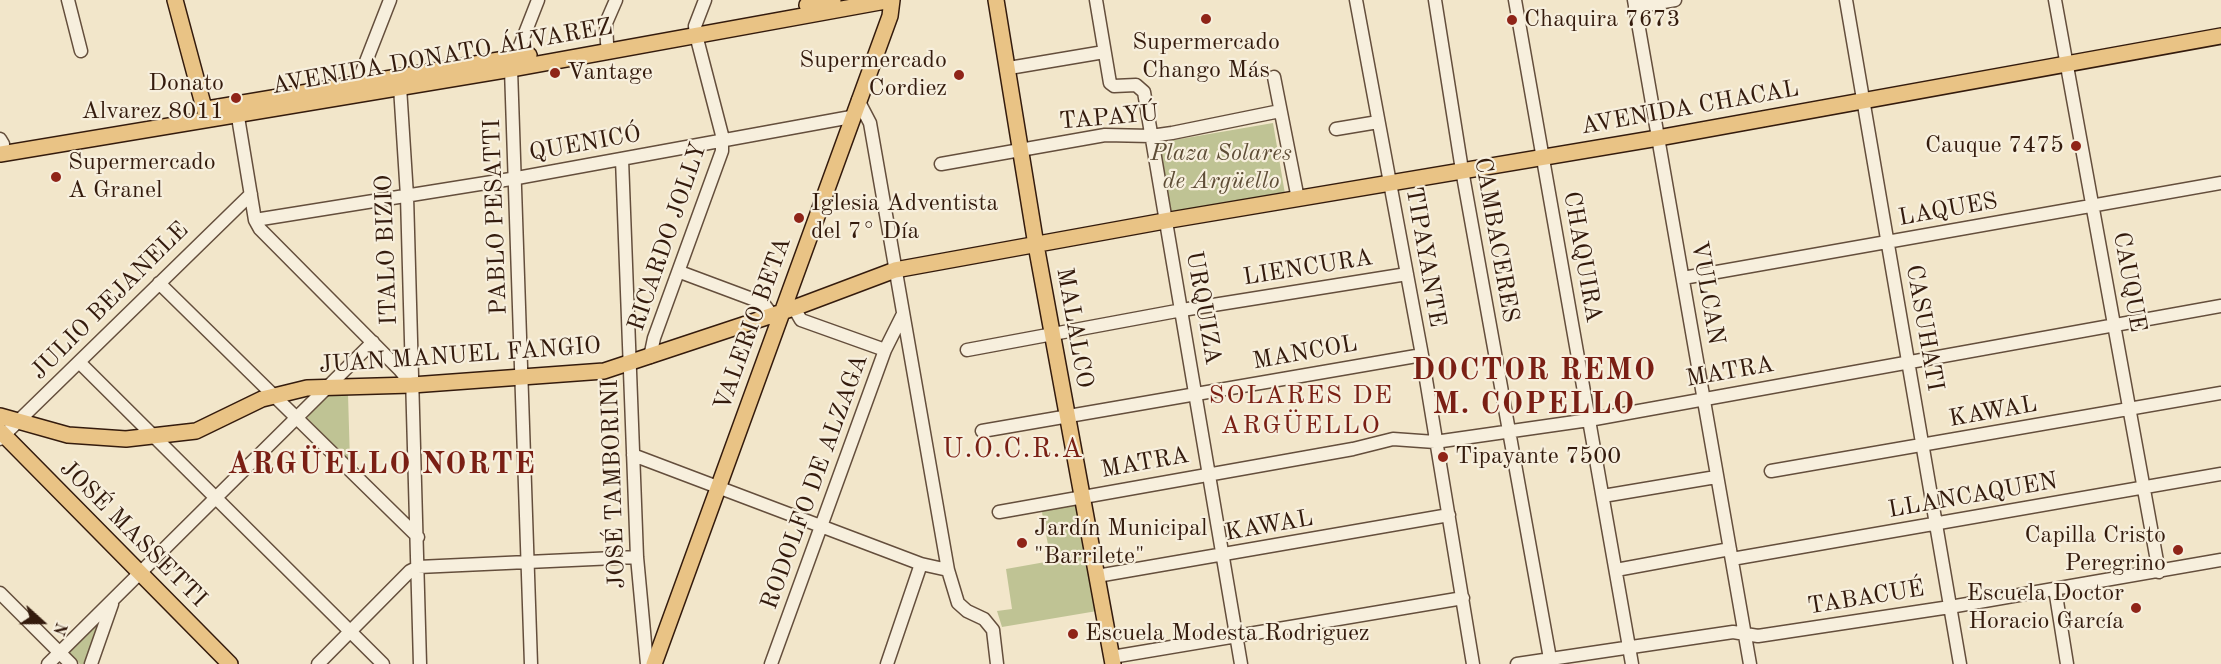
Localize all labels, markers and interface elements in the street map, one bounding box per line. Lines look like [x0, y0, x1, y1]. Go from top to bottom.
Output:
place label: Chaquira 7673 [1524, 6, 1680, 34]
marker: Supermercado Chango Más [1199, 12, 1213, 26]
street label: AVENIDA DONATO ÁLVAREZ [269, 13, 615, 101]
marker: Chaquira 7673 [1505, 13, 1519, 27]
place label: Supermercado Chango Más [1132, 29, 1280, 85]
place label: Supermercado Cordiez [799, 47, 947, 103]
place label: Vantage [567, 59, 653, 87]
marker: Vantage [548, 66, 562, 80]
marker: Supermercado Cordiez [952, 68, 966, 82]
place label: Donato Alvarez 8011 [82, 70, 224, 126]
street label: AVENIDA CHACAL [1579, 75, 1801, 141]
marker: Donato Alvarez 8011 [229, 91, 243, 105]
street label: TAPAYÚ [1058, 99, 1160, 137]
street label: PABLO PESATTI [478, 118, 514, 316]
street label: QUENICÓ [527, 120, 643, 168]
place label: Cauque 7475 [1925, 132, 2064, 160]
street label: RICARDO JOLLY [622, 139, 714, 335]
marker: Cauque 7475 [2069, 139, 2083, 153]
park label: Plaza Solares de Argüello [1150, 140, 1292, 196]
place label: Supermercado A Granel [68, 149, 216, 205]
street label: CAMBACERES [1467, 155, 1525, 325]
marker: Supermercado A Granel [49, 170, 63, 184]
street label: ITALO BIZIO [370, 174, 404, 326]
street label: TIPAYANTE [1398, 185, 1452, 329]
street label: LAQUES [1896, 187, 2000, 233]
street label: CHAQUIRA [1556, 189, 1608, 325]
place label: Iglesia Adventista del 7° Día [811, 190, 998, 246]
marker: Iglesia Adventista del 7° Día [792, 211, 806, 225]
street label: JULIO BEJANELE [25, 216, 195, 386]
street label: CAUQUE [2106, 230, 2152, 334]
street label: VALERIO BETA [708, 233, 798, 415]
street label: VULCAN [1684, 239, 1730, 347]
street label: LIENCURA [1241, 244, 1375, 292]
street label: URQUIZA [1179, 249, 1227, 367]
street label: CASUHATI [1899, 263, 1949, 393]
street label: MALALCO [1049, 266, 1099, 390]
street label: MANCOL [1250, 330, 1360, 376]
street label: JUAN MANUEL FANGIO [318, 332, 602, 380]
street label: RODOLFO DE ALZAGA [755, 350, 875, 614]
street label: MATRA [1684, 350, 1776, 394]
district label: DOCTOR REMO M. COPELLO [1411, 353, 1657, 424]
street label: JOSÉ TAMBORINI [596, 379, 632, 589]
district label: SOLARES DE ARGÜELLO [1209, 380, 1393, 442]
street label: KAWAL [1947, 390, 2039, 434]
district label: U.O.C.R.A [942, 434, 1084, 466]
street label: MATRA [1099, 441, 1191, 485]
place label: Tipayante 7500 [1455, 443, 1621, 471]
district label: ARGÜELLO NORTE [228, 447, 536, 483]
marker: Tipayante 7500 [1436, 450, 1450, 464]
street label: JOSÉ MASSETTI [53, 454, 213, 614]
street label: LLANCAQUEN [1886, 467, 2060, 525]
street label: KAWAL [1223, 504, 1315, 548]
place label: Jardín Municipal "Barrilete" [1034, 515, 1207, 571]
place label: Capilla Cristo Peregrino [2024, 522, 2166, 578]
marker: Jardín Municipal "Barrilete" [1015, 536, 1029, 550]
marker: Capilla Cristo Peregrino [2171, 543, 2185, 557]
street label: TABACUÉ [1806, 575, 1926, 621]
place label: Escuela Doctor Horacio García [1966, 580, 2124, 636]
north arrow [12, 592, 72, 652]
marker: Escuela Doctor Horacio García [2129, 601, 2143, 615]
text: N [49, 620, 68, 637]
place label: Escuela Modesta Rodriguez [1085, 620, 1370, 648]
marker: Escuela Modesta Rodriguez [1066, 627, 1080, 641]

